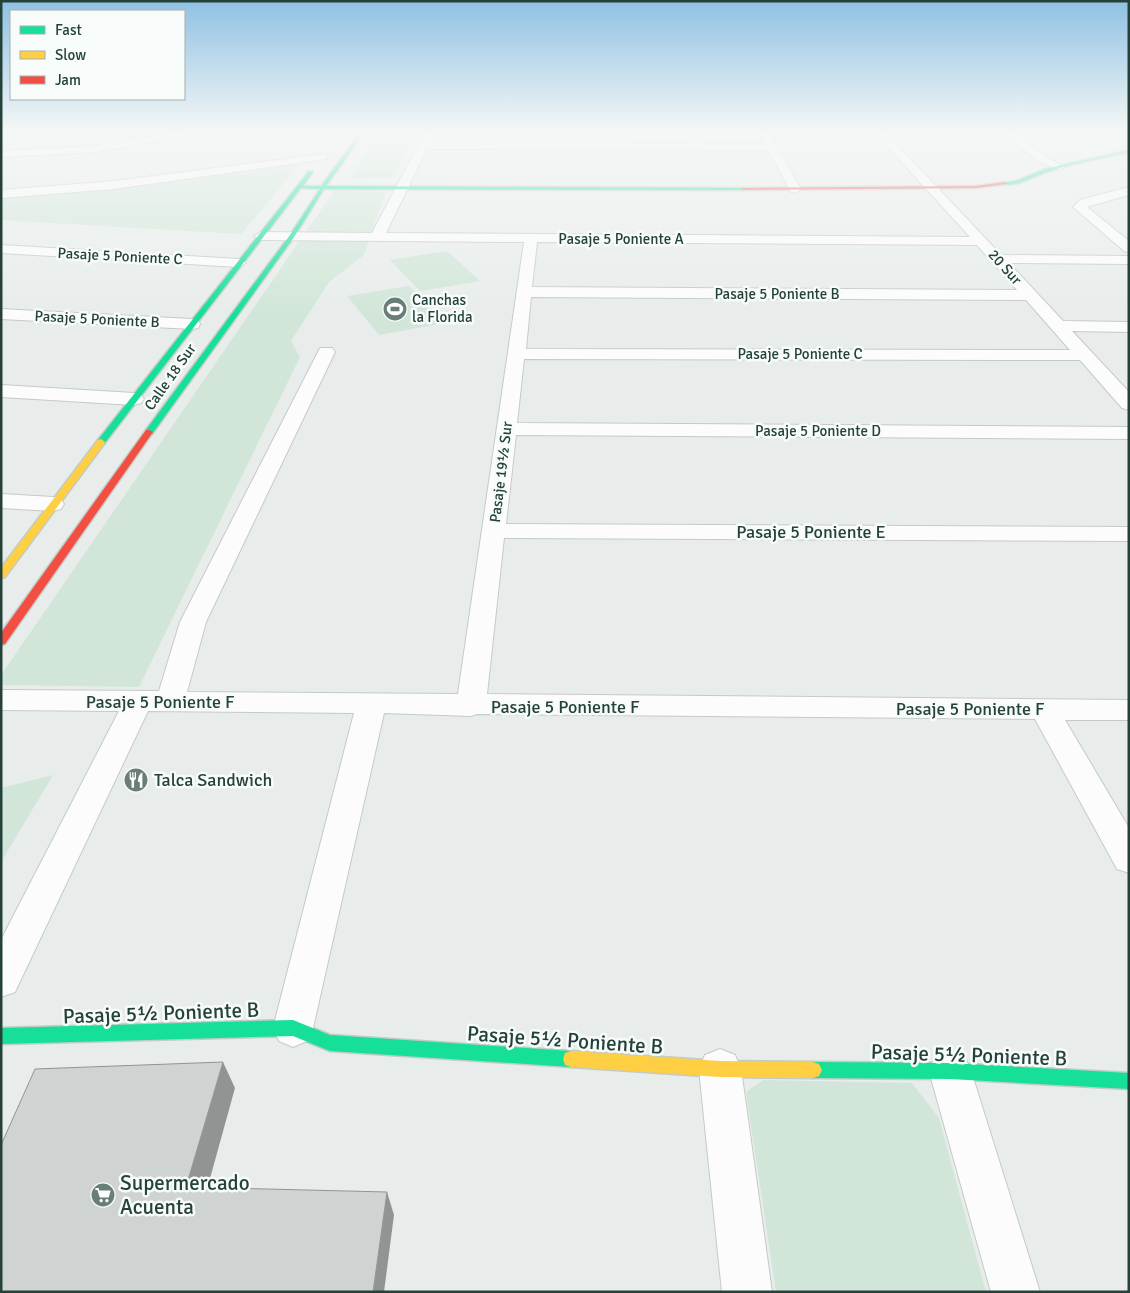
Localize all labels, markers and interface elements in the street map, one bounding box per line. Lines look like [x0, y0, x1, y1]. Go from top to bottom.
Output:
legend [10, 10, 185, 100]
text: Fast [55, 21, 82, 39]
text: Slow [55, 46, 86, 64]
text: Jam [55, 71, 81, 89]
street label: Pasaje 5 Poniente A [558, 230, 684, 248]
street label: Pasaje 5 Poniente C [57, 244, 183, 268]
street label: 20 Sur [984, 246, 1026, 289]
street label: Pasaje 5 Poniente B [714, 285, 840, 303]
place label: Canchas la Florida [412, 291, 473, 326]
sports icon: Canchas la Florida [382, 296, 408, 322]
street label: Pasaje 5 Poniente B [34, 307, 160, 331]
street label: Calle 18 Sur [140, 340, 200, 414]
street label: Pasaje 5 Poniente C [737, 345, 863, 363]
street label: Pasaje 19½ Sur [486, 420, 516, 524]
street label: Pasaje 5 Poniente D [755, 422, 881, 440]
street label: Pasaje 5 Poniente E [736, 521, 886, 543]
street label: Pasaje 5 Poniente F [86, 691, 234, 713]
street label: Pasaje 5 Poniente F [491, 696, 639, 718]
street label: Pasaje 5 Poniente F [896, 698, 1044, 720]
restaurant icon: Talca Sandwich [123, 767, 149, 793]
place label: Talca Sandwich [154, 769, 272, 791]
street label: Pasaje 5½ Poniente B [62, 997, 260, 1029]
street label: Pasaje 5½ Poniente B [466, 1020, 664, 1060]
street label: Pasaje 5½ Poniente B [870, 1039, 1068, 1071]
place label: Supermercado Acuenta [120, 1170, 250, 1220]
supermarket icon: Supermercado Acuenta [90, 1182, 116, 1208]

